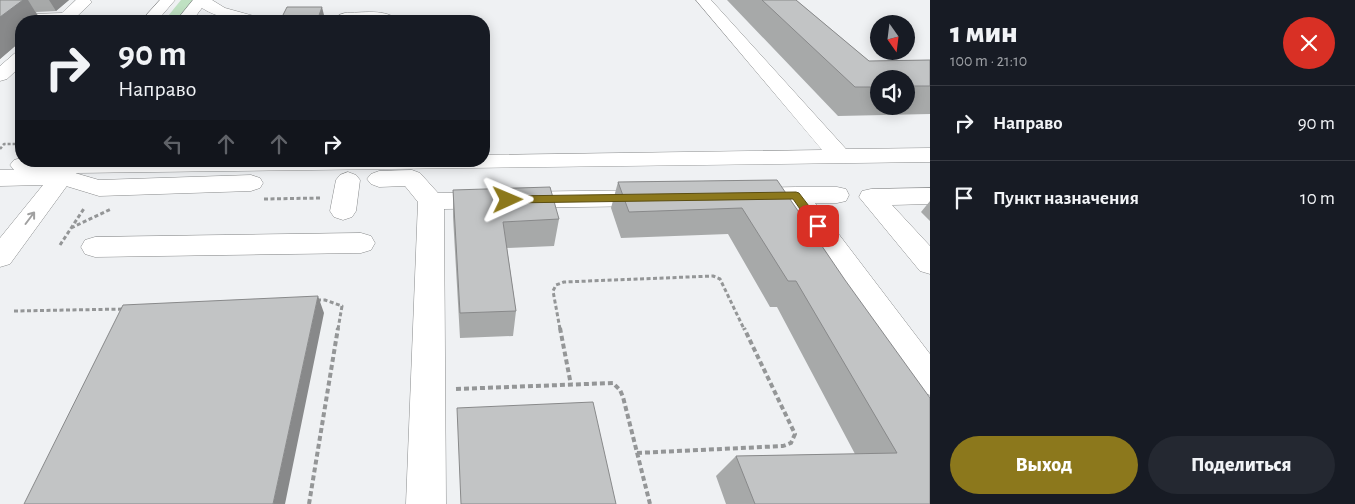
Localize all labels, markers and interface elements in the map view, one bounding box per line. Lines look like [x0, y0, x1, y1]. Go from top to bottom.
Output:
north arrow [870, 15, 915, 60]
map controls [870, 15, 915, 115]
button: close [1283, 17, 1335, 69]
text: 1 мин [950, 18, 1018, 48]
icon: right [35, 35, 100, 100]
text: 90 m [118, 37, 187, 72]
text: 100 m · 21:10 [950, 53, 1027, 69]
button: sound [870, 70, 915, 115]
text: Направо [118, 78, 196, 100]
icon: right [950, 109, 978, 137]
text: Направо [993, 114, 1063, 133]
text: 90 m [1298, 114, 1335, 133]
icon: left [159, 130, 187, 158]
icon: ahead [212, 130, 240, 158]
icon: ahead [265, 130, 293, 158]
icon: right [318, 130, 346, 158]
position arrow [481, 173, 533, 225]
icon: arrive [950, 184, 978, 212]
text: Пункт назначения [993, 189, 1139, 208]
text: 10 m [1300, 189, 1335, 208]
pin [797, 205, 839, 247]
one-way arrow [25, 211, 35, 225]
icon: arrive [804, 212, 832, 240]
button: Выход [950, 436, 1138, 494]
button: Поделиться [1148, 436, 1335, 494]

